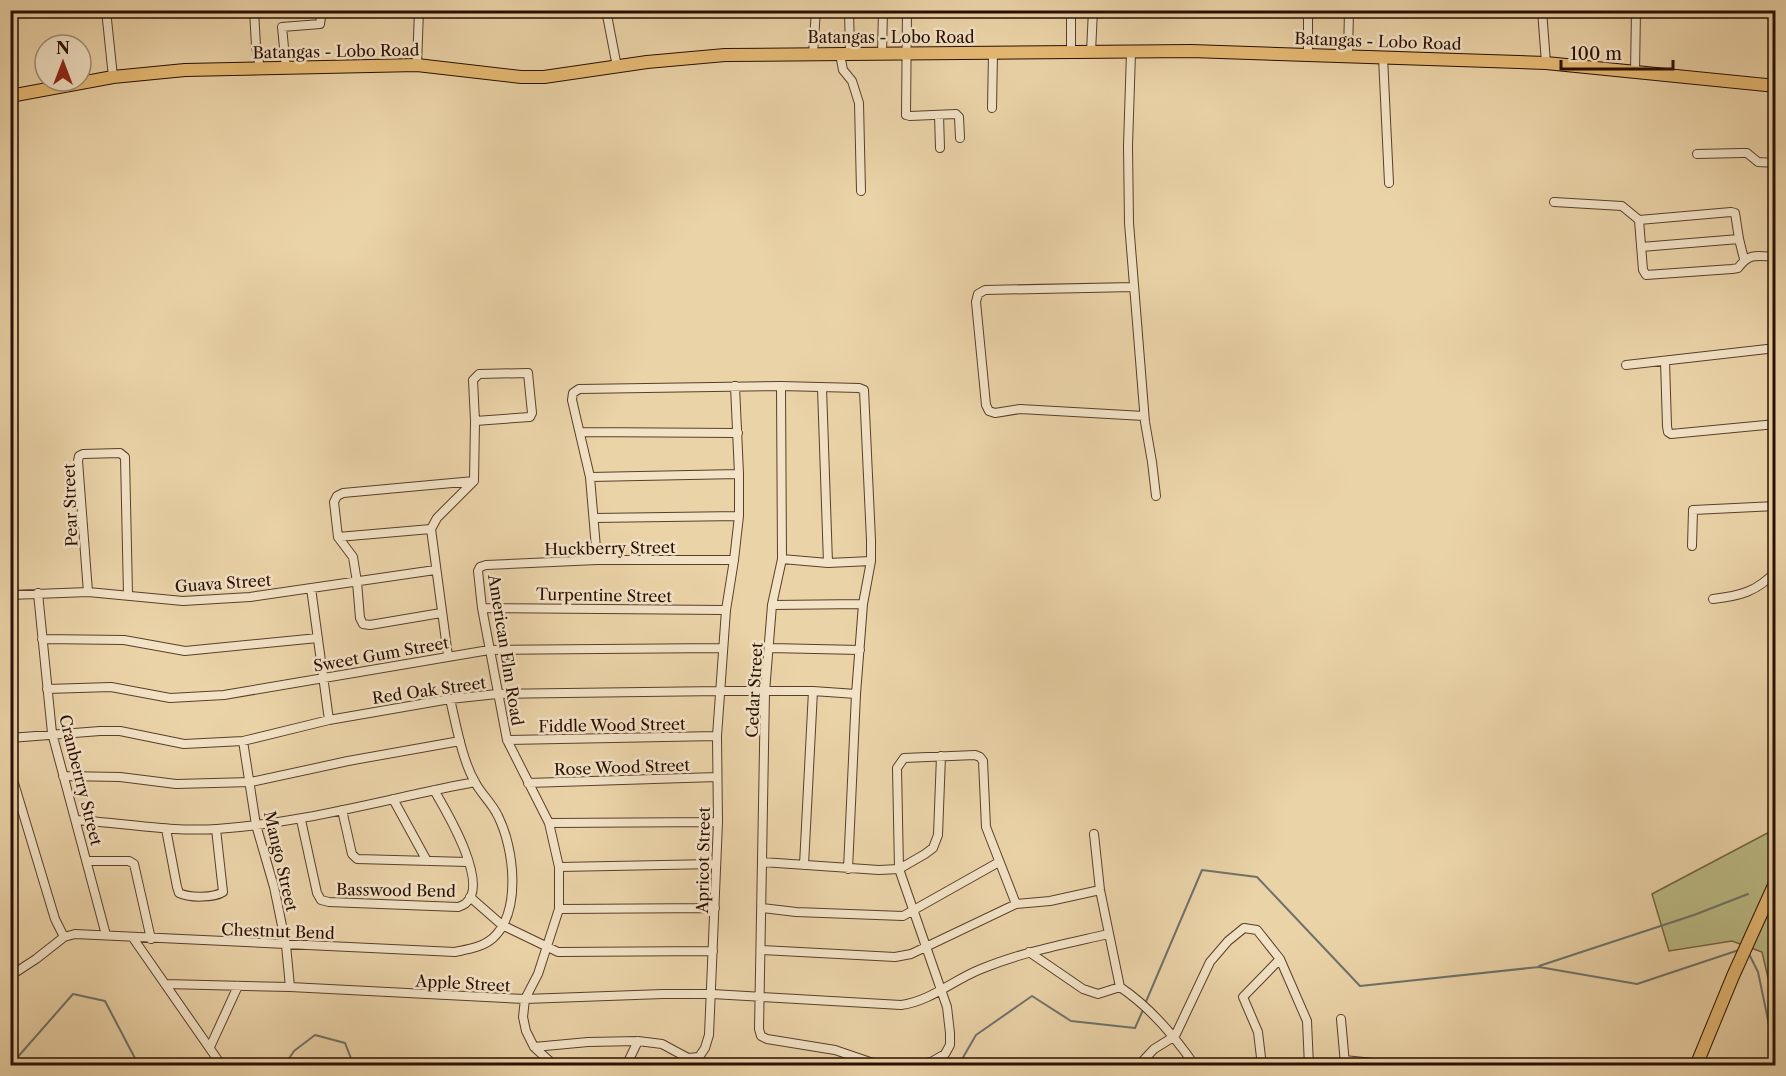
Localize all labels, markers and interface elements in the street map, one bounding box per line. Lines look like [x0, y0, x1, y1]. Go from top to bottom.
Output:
street label: Batangas - Lobo Road [808, 27, 975, 47]
street label: Batangas - Lobo Road [1294, 28, 1462, 54]
north arrow [33, 33, 93, 93]
scale bar [1561, 33, 1674, 71]
text: N [56, 38, 70, 58]
street label: Batangas - Lobo Road [252, 40, 420, 62]
text: 100 m [1570, 43, 1622, 65]
street label: Pear Street [59, 463, 81, 547]
street label: Huckberry Street [544, 537, 676, 559]
street label: Guava Street [174, 570, 272, 596]
street label: American Elm Road [484, 572, 528, 727]
street label: Turpentine Street [536, 584, 672, 606]
street label: Sweet Gum Street [312, 632, 451, 676]
street label: Cedar Street [742, 641, 767, 738]
street label: Red Oak Street [371, 672, 488, 708]
street label: Cranberrry Street [55, 712, 107, 848]
street label: Fiddle Wood Street [538, 714, 686, 736]
street label: Rose Wood Street [554, 755, 691, 779]
street label: Apricot Street [692, 806, 714, 915]
street label: Mango Street [260, 809, 302, 913]
street label: Basswood Bend [336, 879, 456, 901]
street label: Chestnut Bend [221, 919, 335, 943]
street label: Apple Street [414, 970, 511, 995]

